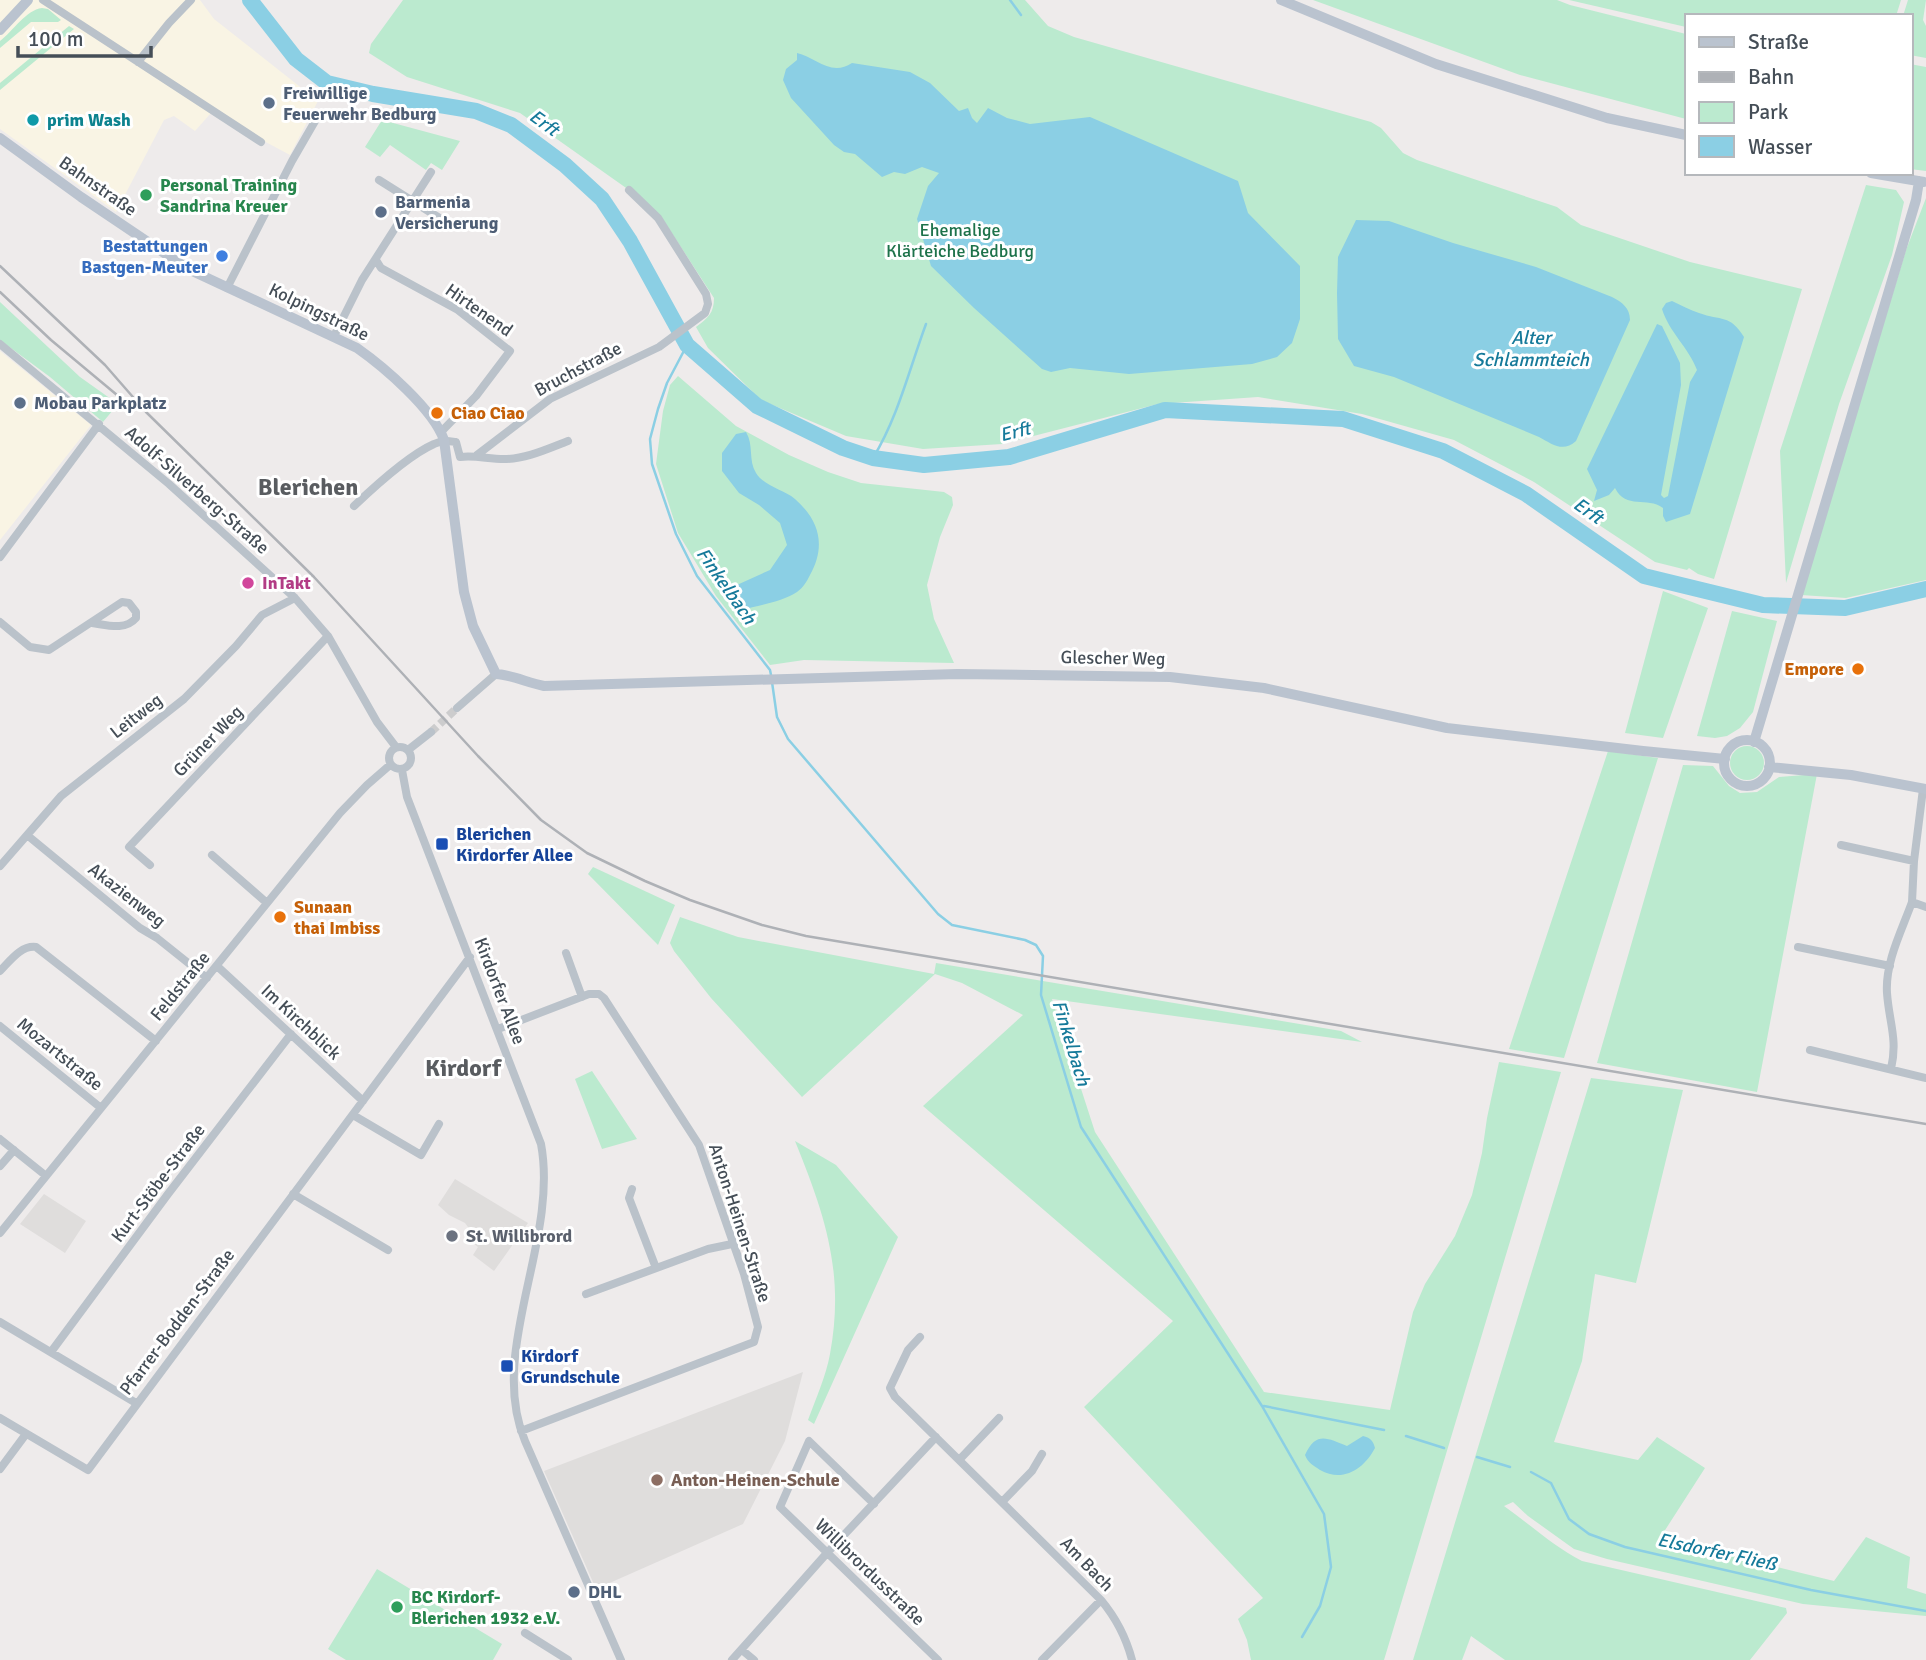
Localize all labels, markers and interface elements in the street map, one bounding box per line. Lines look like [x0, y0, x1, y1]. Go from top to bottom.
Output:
scale bar [18, 14, 150, 58]
legend [1685, 14, 1912, 175]
text: 100 m [28, 26, 83, 52]
text: Straße [1748, 29, 1809, 55]
text: Bahn [1748, 64, 1794, 90]
place label: Freiwillige Feuerwehr Bedburg [283, 82, 437, 125]
marker: Freiwillige Feuerwehr Bedburg [261, 95, 277, 111]
text: Park [1748, 99, 1789, 125]
water label: Erft [525, 104, 566, 143]
place label: prim Wash [47, 109, 131, 131]
marker: prim Wash [25, 112, 41, 128]
text: Wasser [1748, 134, 1813, 160]
street label: Bahnstraße [55, 151, 141, 221]
place label: Personal Training Sandrina Kreuer [160, 174, 297, 217]
marker: Personal Training Sandrina Kreuer [138, 187, 154, 203]
place label: Barmenia Versicherung [395, 191, 499, 234]
marker: Barmenia Versicherung [373, 204, 389, 220]
park label: Ehemalige Klärteiche Bedburg [886, 219, 1034, 262]
place label: Bestattungen Bastgen-Meuter [81, 235, 209, 278]
marker: Bestattungen Bastgen-Meuter [214, 248, 230, 264]
street label: Kolpingstraße [265, 278, 373, 346]
street label: Hirtenend [441, 279, 517, 341]
water label: Alter Schlammteich [1473, 326, 1590, 372]
street label: Bruchstraße [531, 337, 625, 401]
place label: Mobau Parkplatz [34, 392, 167, 414]
marker: Mobau Parkplatz [12, 395, 28, 411]
place label: Ciao Ciao [451, 402, 525, 424]
marker: Ciao Ciao [429, 405, 445, 421]
water label: Erft [997, 416, 1035, 447]
street label: Adolf-Silverberg-Straße [120, 421, 274, 559]
district label: Blerichen [258, 472, 358, 502]
water label: Erft [1569, 492, 1610, 531]
water label: Finkelbach [691, 543, 762, 630]
place label: InTakt [262, 572, 311, 594]
marker: InTakt [240, 575, 256, 591]
street label: Glescher Weg [1061, 646, 1165, 670]
place label: Empore [1784, 658, 1844, 680]
marker: Empore [1850, 661, 1866, 677]
street label: Leitweg [105, 689, 167, 743]
street label: Grüner Weg [169, 701, 247, 781]
place label: Blerichen Kirdorfer Allee [456, 823, 573, 866]
marker: Blerichen Kirdorfer Allee [434, 836, 450, 852]
street label: Akazienweg [84, 858, 170, 932]
place label: Sunaan thai Imbiss [293, 896, 380, 939]
marker: Sunaan thai Imbiss [272, 909, 288, 925]
street label: Kirdorfer Allee [470, 934, 530, 1048]
street label: Feldstraße [145, 947, 215, 1025]
street label: Im Kirchblick [257, 980, 345, 1064]
water label: Finkelbach [1047, 997, 1096, 1089]
street label: Mozartstraße [13, 1013, 107, 1095]
district label: Kirdorf [425, 1053, 502, 1083]
street label: Kurt-Stöbe-Straße [106, 1120, 210, 1246]
street label: Anton-Heinen-Straße [704, 1141, 776, 1305]
place label: St. Willibrord [466, 1225, 573, 1247]
marker: St. Willibrord [444, 1228, 460, 1244]
street label: Pfarrer-Bodden-Straße [115, 1245, 239, 1399]
place label: Kirdorf Grundschule [521, 1345, 620, 1388]
marker: Kirdorf Grundschule [499, 1358, 515, 1374]
place label: Anton-Heinen-Schule [671, 1469, 840, 1491]
marker: Anton-Heinen-Schule [649, 1472, 665, 1488]
street label: Willibrordusstraße [810, 1514, 930, 1630]
water label: Elsdorfer Fließ [1655, 1528, 1780, 1577]
street label: Am Bach [1056, 1532, 1118, 1596]
place label: DHL [588, 1581, 622, 1603]
marker: DHL [566, 1584, 582, 1600]
place label: BC Kirdorf- Blerichen 1932 e.V. [411, 1586, 560, 1629]
marker: BC Kirdorf- Blerichen 1932 e.V. [389, 1599, 405, 1615]

